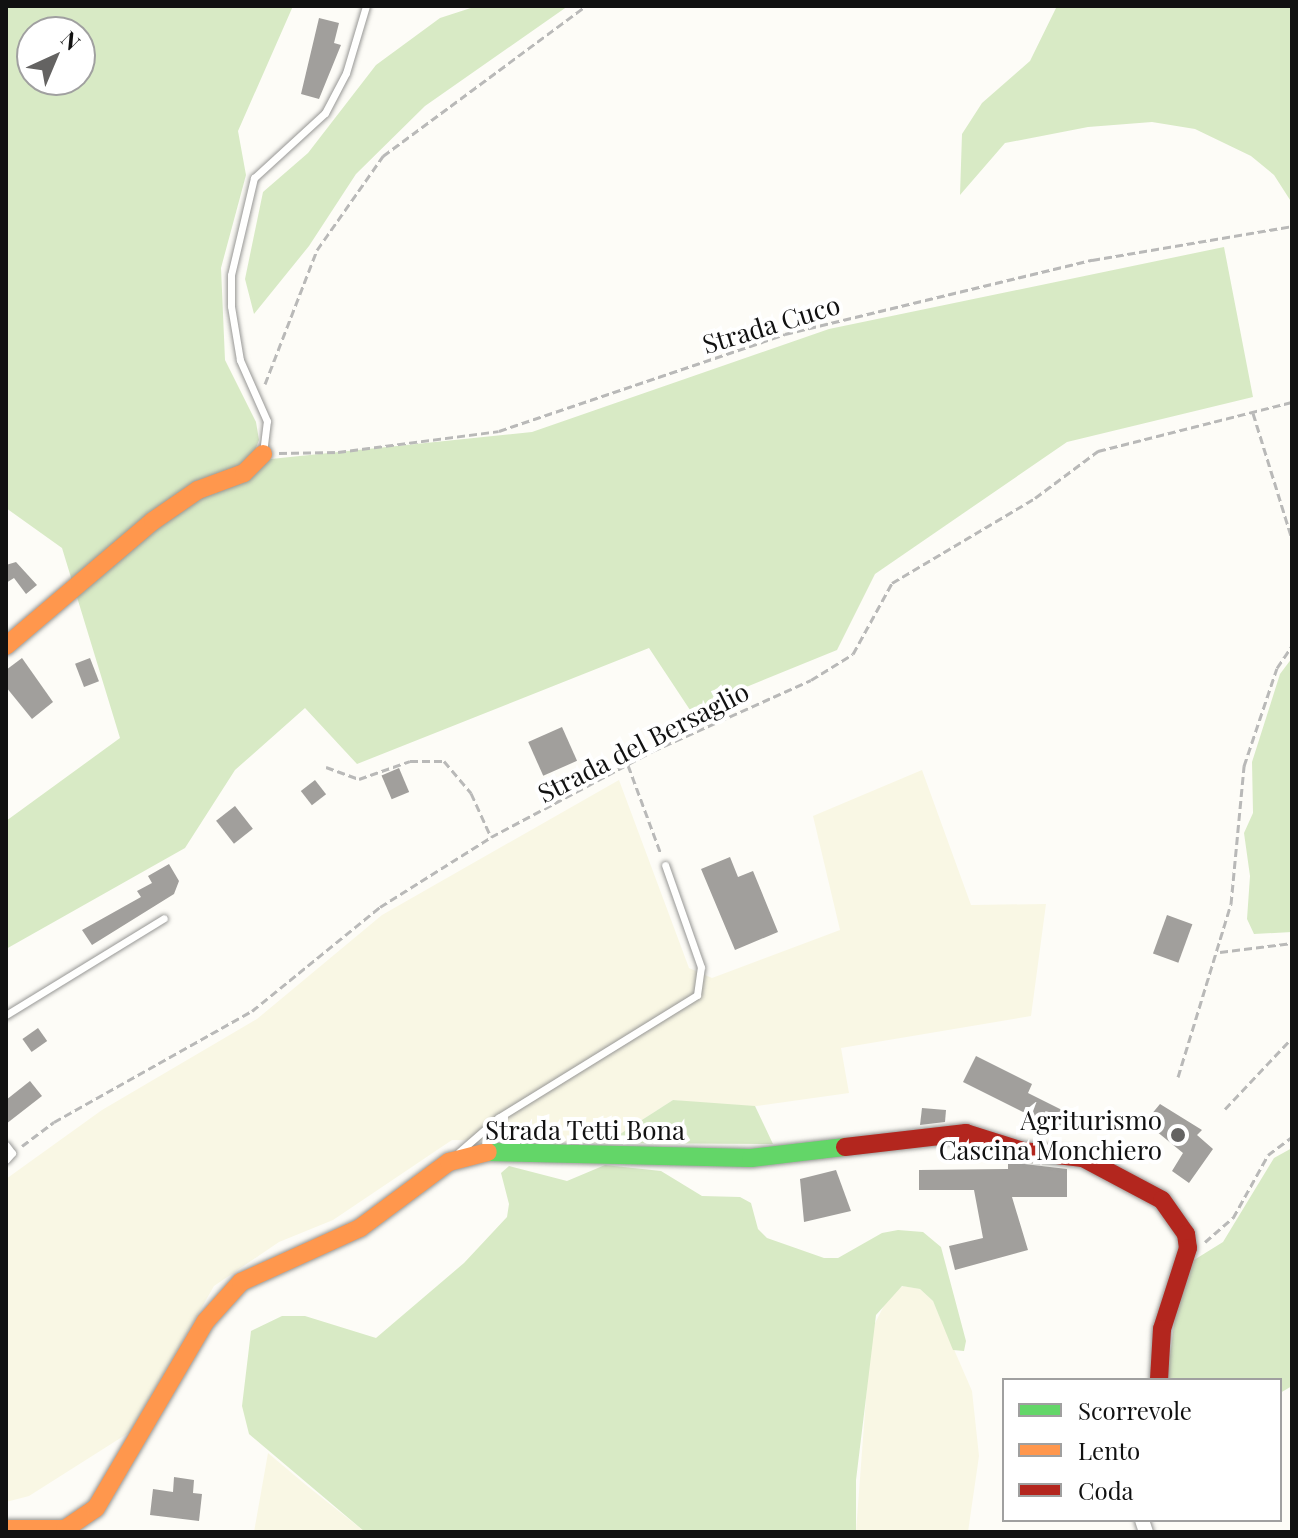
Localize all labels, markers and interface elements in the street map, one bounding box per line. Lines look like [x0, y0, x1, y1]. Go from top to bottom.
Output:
north arrow [16, 16, 96, 96]
text: N [55, 24, 87, 56]
street label: Strada Cuco [698, 288, 844, 360]
street label: Strada del Bersaglio [532, 675, 754, 809]
place label: Agriturismo Cascina Monchiero [938, 1104, 1162, 1166]
street label: Strada Tetti Bona [485, 1114, 685, 1146]
marker: Agriturismo Cascina Monchiero [1169, 1126, 1187, 1144]
legend [1002, 1378, 1282, 1522]
text: Scorrevole [1078, 1394, 1192, 1426]
text: Lento [1078, 1434, 1140, 1466]
text: Coda [1078, 1474, 1134, 1506]

